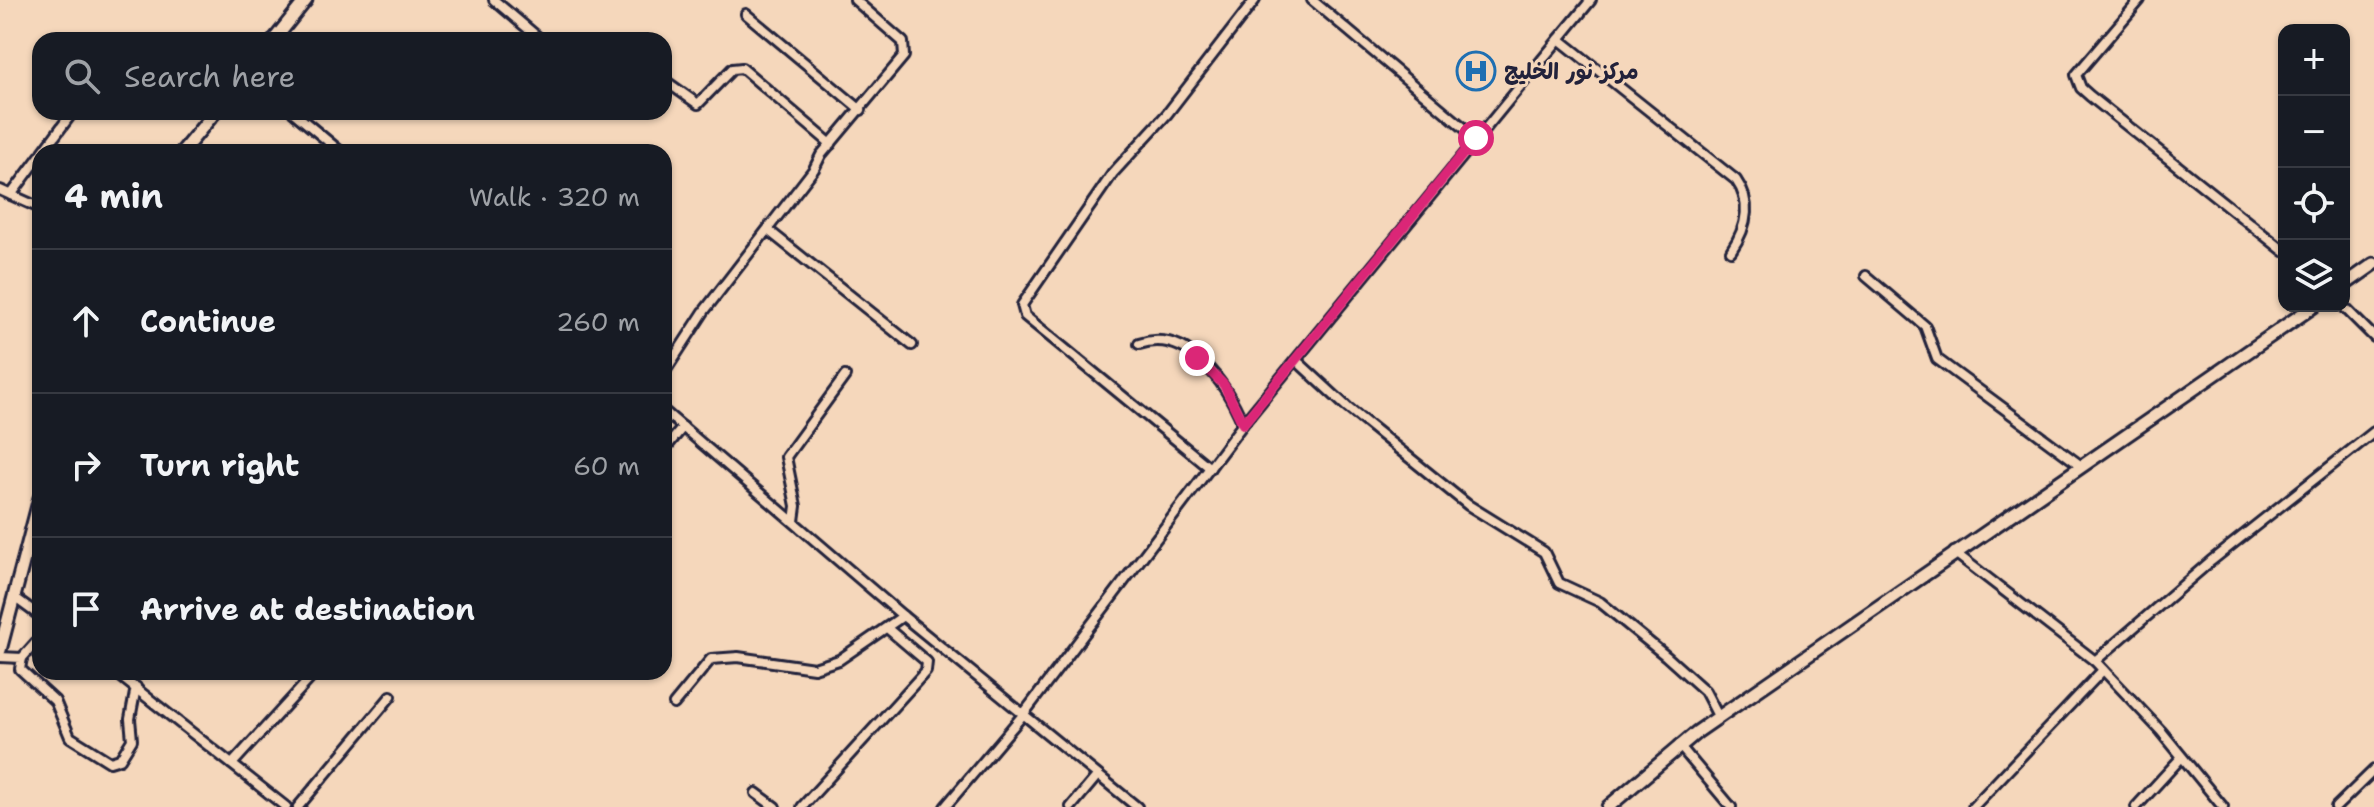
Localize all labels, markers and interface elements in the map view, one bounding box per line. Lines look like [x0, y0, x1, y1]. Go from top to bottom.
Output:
map controls [2278, 24, 2350, 312]
button: + [2278, 24, 2350, 96]
search box [32, 32, 672, 120]
hospital icon: مركز نور الخليج [1455, 50, 1497, 92]
icon: search [60, 54, 104, 98]
text: Search here [124, 56, 295, 97]
place label: مركز نور الخليج [1504, 57, 1638, 86]
button: − [2278, 96, 2350, 168]
route start [1458, 120, 1494, 156]
button: locate [2278, 168, 2350, 240]
text: 4 min [64, 173, 163, 219]
text: Walk · 320 m [469, 179, 640, 214]
button: layers [2278, 240, 2350, 312]
icon: ahead [64, 299, 108, 343]
text: Continue [140, 301, 276, 342]
text: 260 m [556, 304, 640, 339]
route end [1179, 340, 1215, 376]
icon: right [64, 443, 108, 487]
text: Turn right [140, 445, 299, 486]
text: 60 m [573, 448, 640, 483]
icon: arrive [64, 587, 108, 631]
text: Arrive at destination [140, 589, 475, 630]

